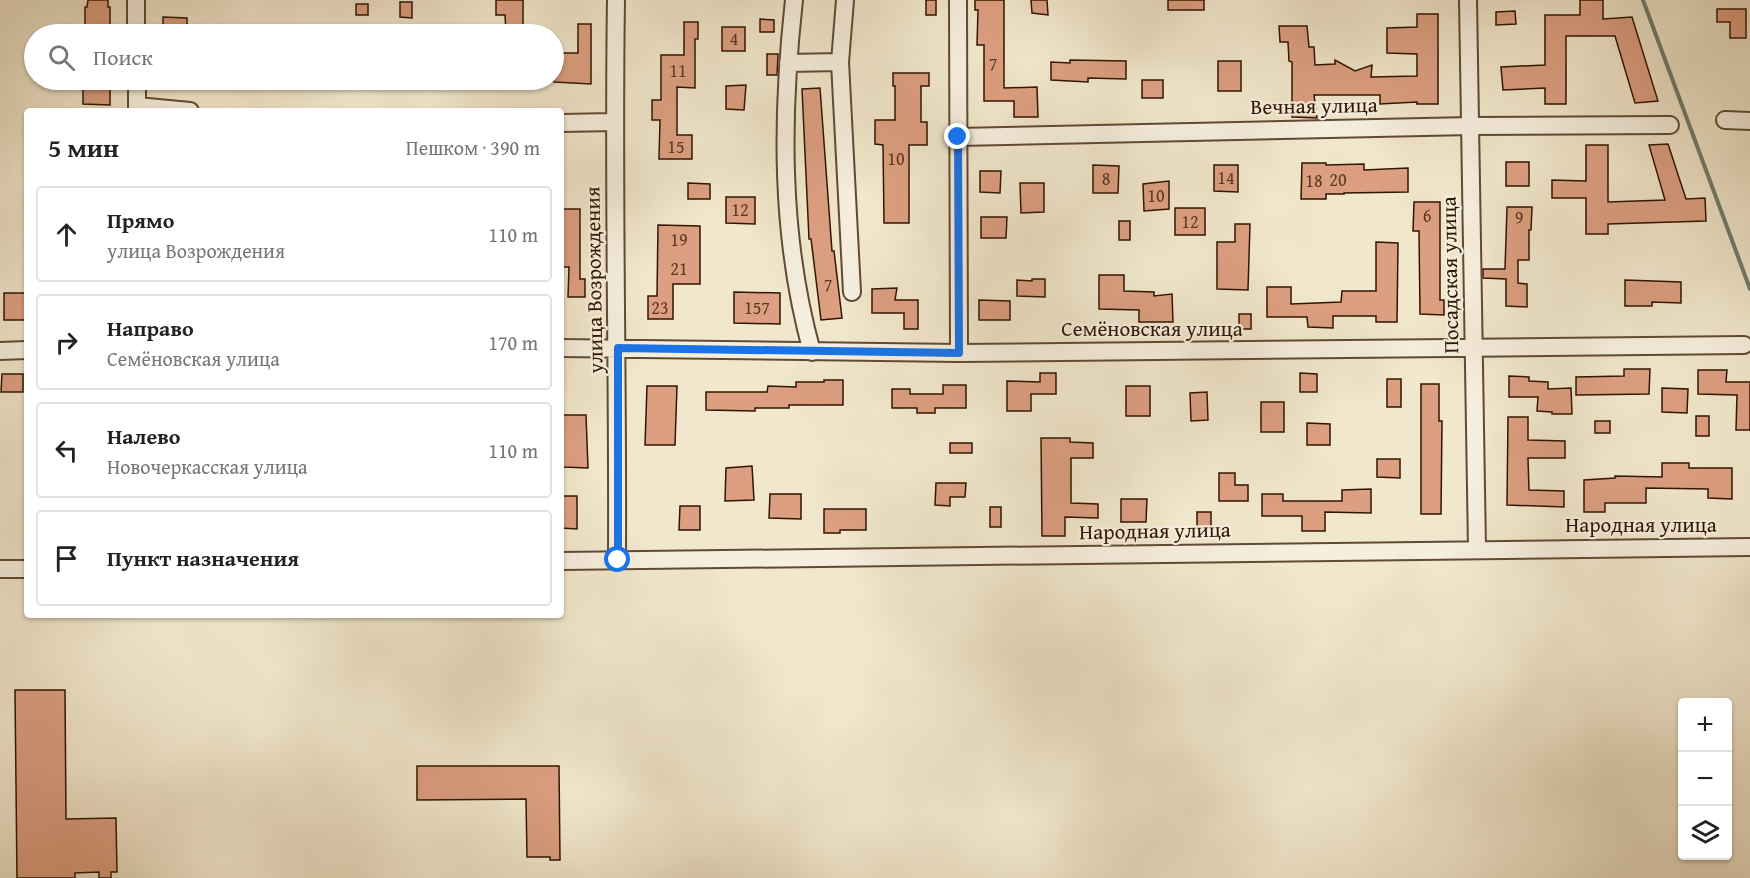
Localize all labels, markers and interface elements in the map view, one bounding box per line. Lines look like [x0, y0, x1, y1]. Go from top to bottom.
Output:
search box [24, 24, 564, 90]
house number: 4 [730, 25, 738, 52]
icon: search [45, 41, 78, 74]
text: Поиск [93, 41, 153, 73]
house number: 7 [989, 50, 997, 77]
house number: 11 [669, 57, 687, 84]
street label: Вечная улица [1250, 89, 1378, 122]
route end [944, 123, 970, 149]
text: 5 мин [48, 128, 119, 167]
text: Пешком · 390 m [406, 133, 540, 162]
house number: 15 [667, 133, 685, 160]
house number: 10 [887, 145, 905, 172]
house number: 14 [1217, 164, 1235, 191]
house number: 8 [1102, 165, 1110, 192]
house number: 20 [1329, 166, 1347, 193]
house number: 18 [1305, 167, 1323, 194]
house number: 10 [1147, 182, 1165, 209]
street label: улица Возрождения [576, 186, 611, 375]
house number: 12 [731, 196, 749, 223]
street label: Посадская улица [1433, 196, 1466, 354]
house number: 6 [1423, 202, 1431, 229]
text: Прямо [107, 204, 174, 236]
house number: 9 [1515, 204, 1523, 231]
house number: 12 [1181, 208, 1199, 235]
icon: ahead [50, 218, 83, 251]
text: 110 m [488, 220, 538, 249]
house number: 19 [670, 226, 688, 253]
text: улица Возрождения [107, 236, 285, 265]
house number: 21 [670, 255, 688, 282]
house number: 7 [824, 271, 832, 298]
house number: 23 [651, 294, 669, 321]
house number: 157 [744, 294, 770, 321]
text: Направо [107, 312, 194, 344]
street label: Семёновская улица [1061, 313, 1243, 344]
icon: right [50, 326, 83, 359]
text: 170 m [488, 328, 538, 357]
text: Семёновская улица [107, 344, 280, 373]
text: Налево [107, 420, 180, 452]
icon: left [50, 434, 83, 467]
text: 110 m [488, 436, 538, 465]
text: Новочеркасская улица [107, 452, 308, 481]
street label: Народная улица [1565, 509, 1717, 540]
street label: Народная улица [1079, 514, 1231, 547]
icon: arrive [50, 542, 83, 575]
text: Пункт назначения [107, 542, 299, 574]
route start [604, 546, 630, 572]
map controls [1678, 698, 1732, 860]
button: + [1678, 698, 1732, 752]
button: − [1678, 752, 1732, 806]
button: layers [1678, 806, 1732, 860]

